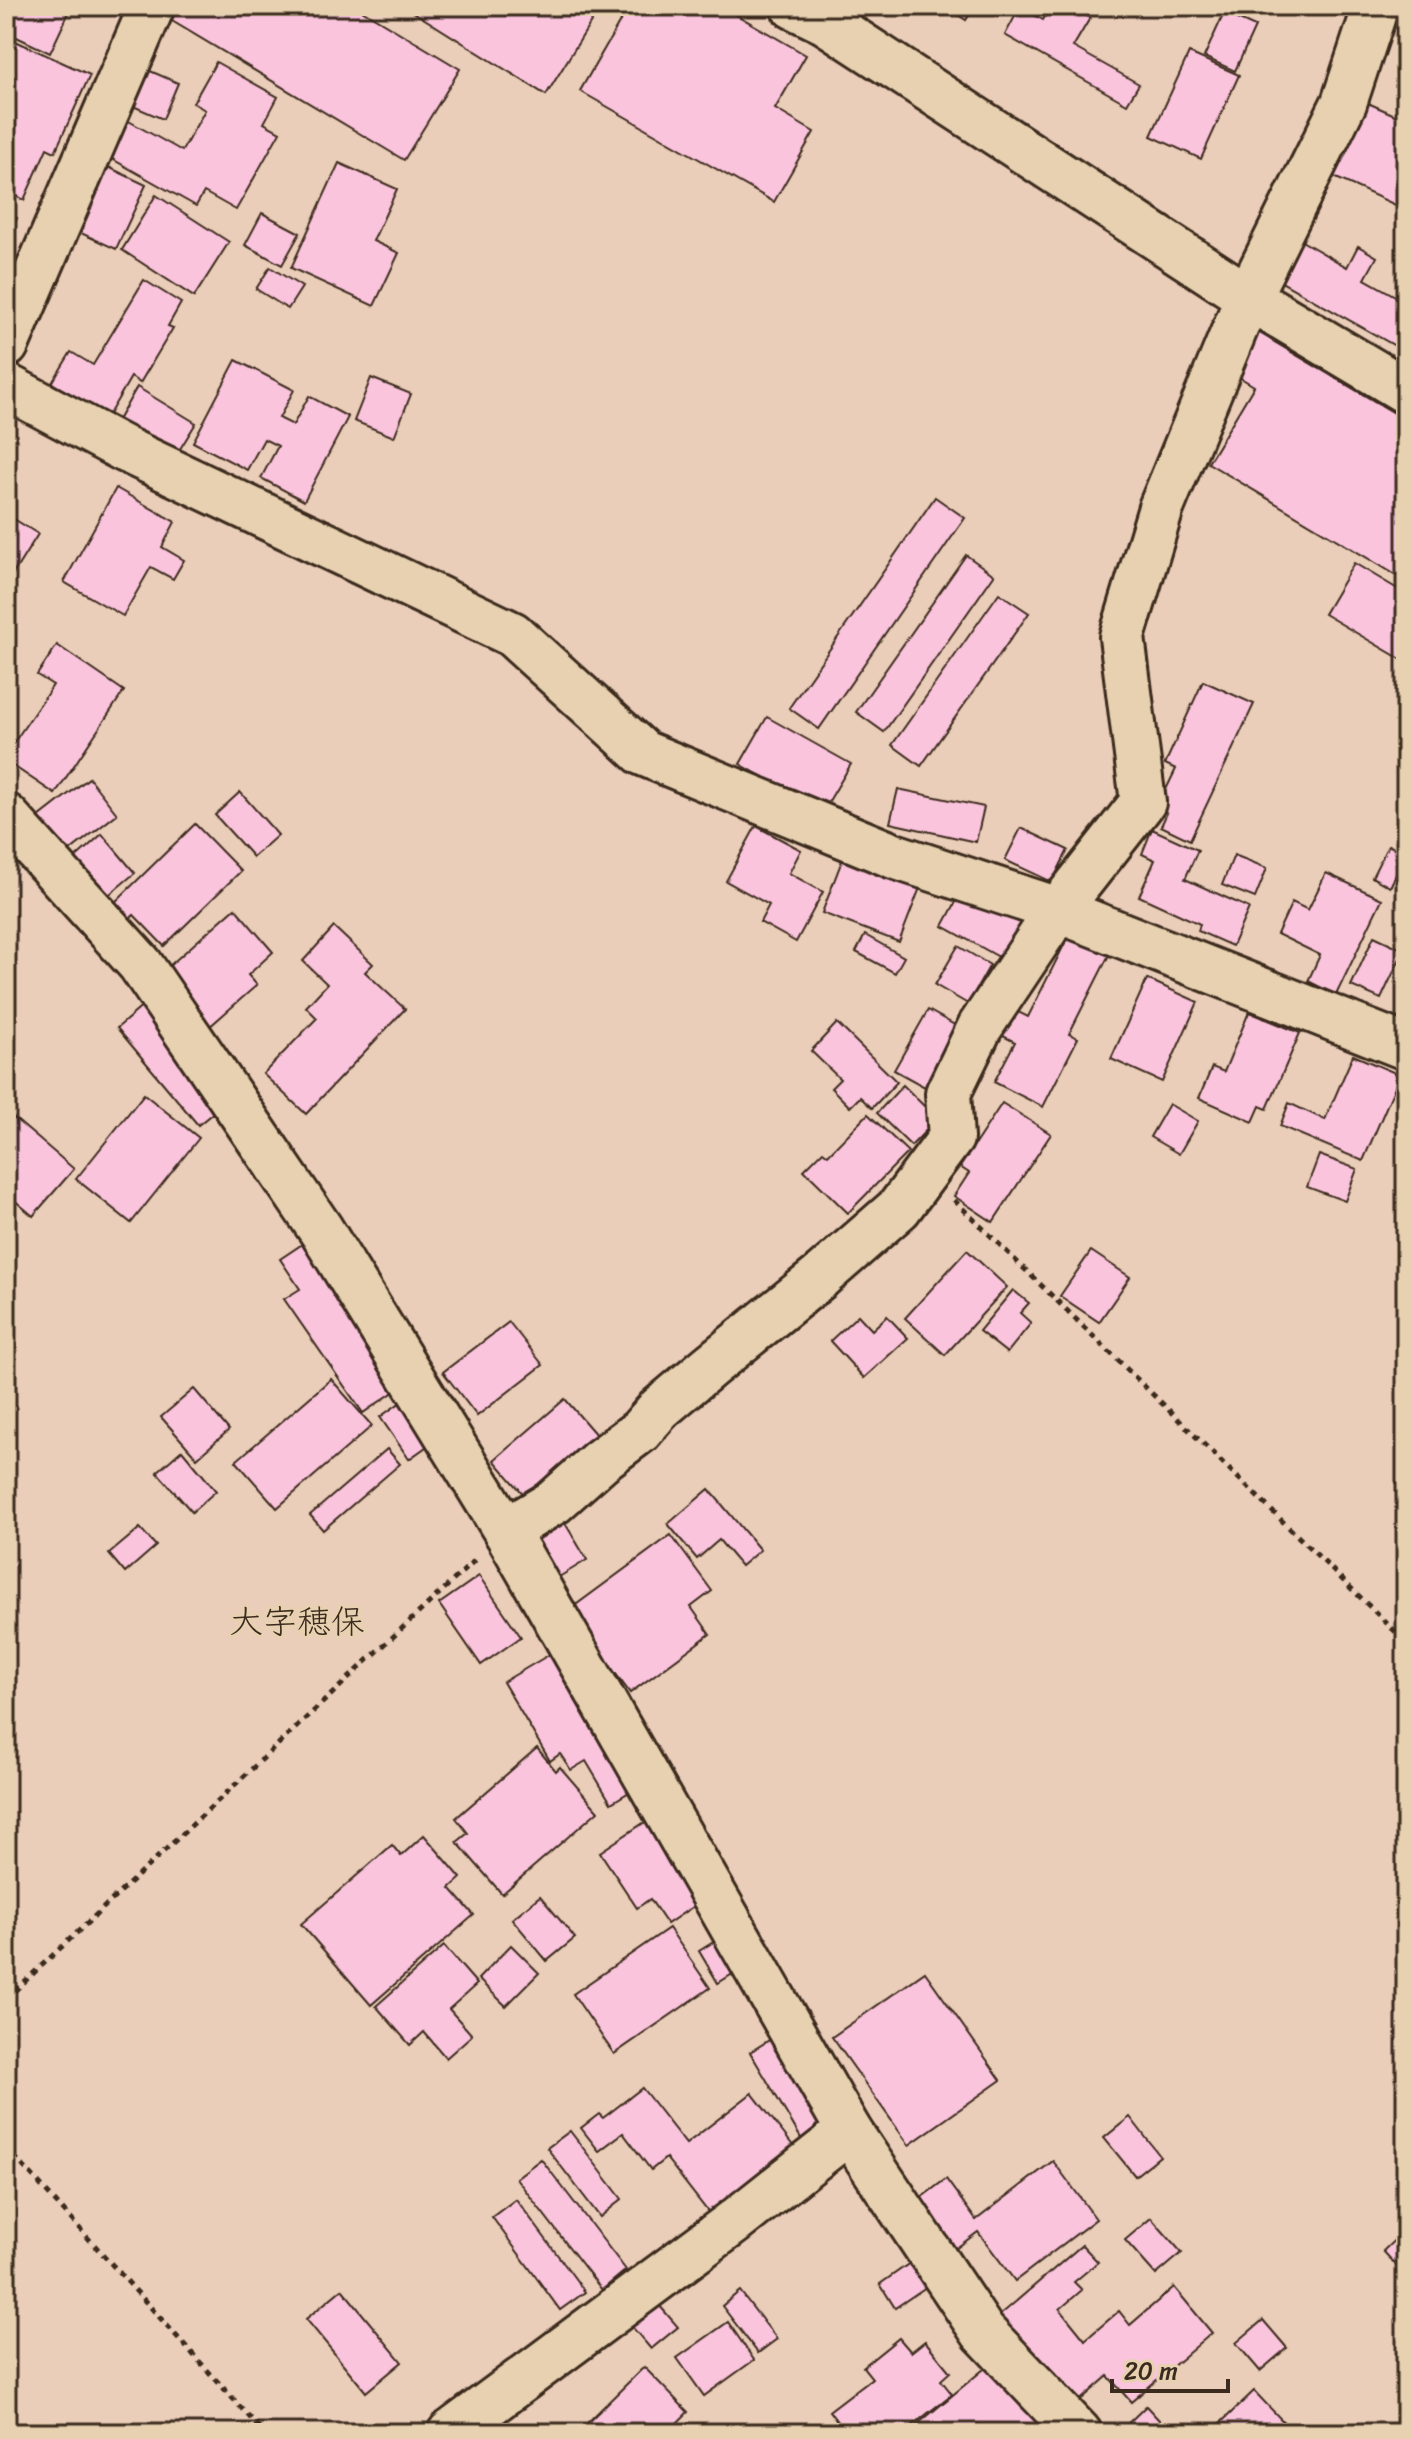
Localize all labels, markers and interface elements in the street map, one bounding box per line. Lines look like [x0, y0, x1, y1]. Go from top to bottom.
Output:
district label: 大字穂保 [229, 1592, 365, 1652]
scale bar [1112, 2343, 1228, 2393]
text: 20 m [1124, 2350, 1178, 2392]

